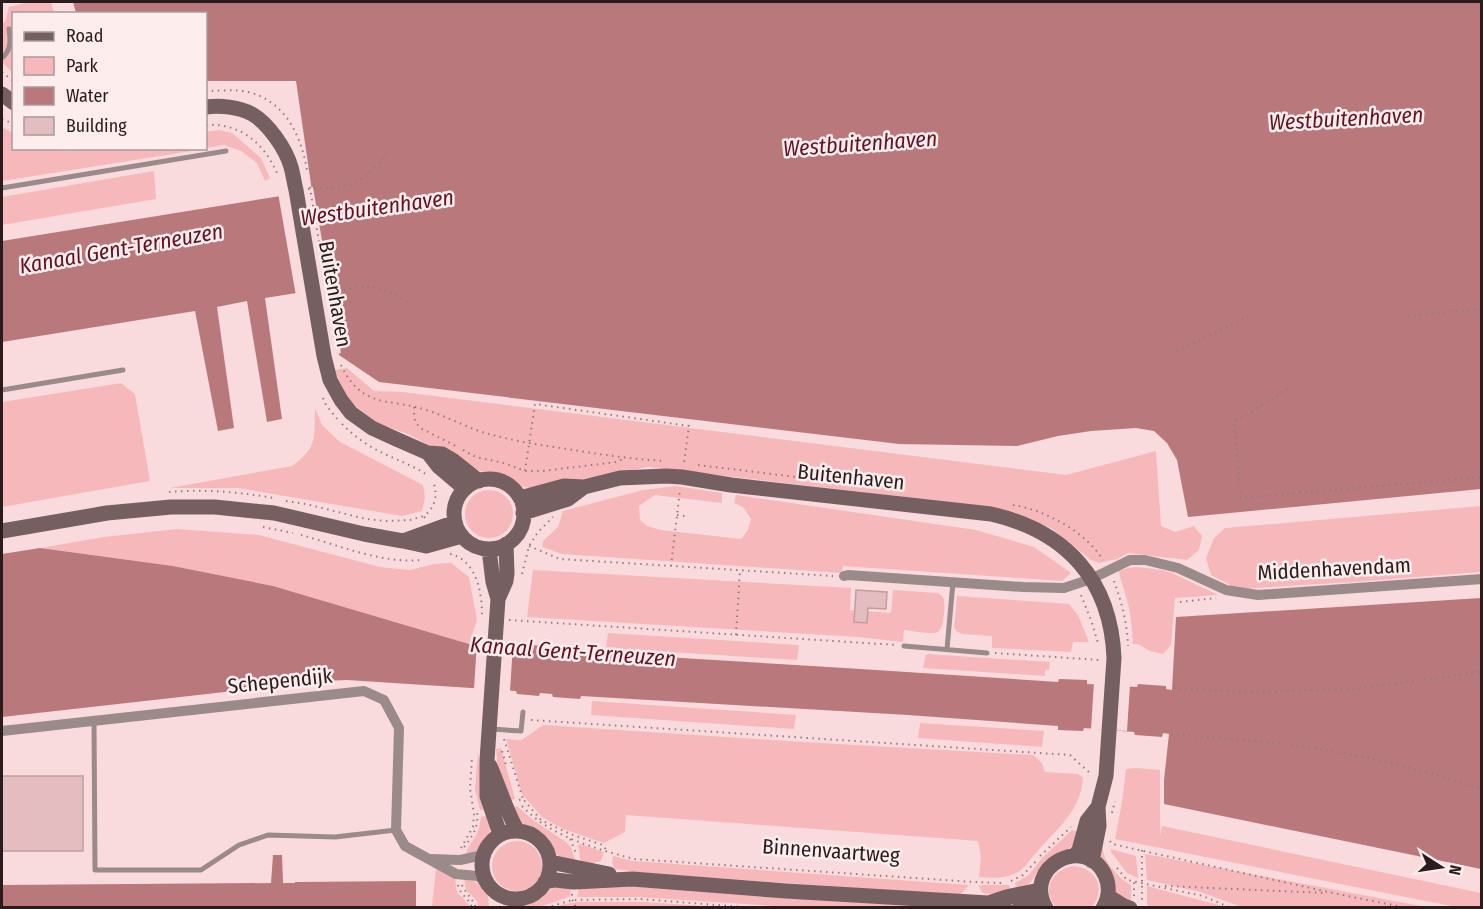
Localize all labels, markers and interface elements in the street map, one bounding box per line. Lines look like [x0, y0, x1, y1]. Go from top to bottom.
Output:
legend [12, 12, 207, 150]
text: Road [66, 25, 103, 47]
text: Park [66, 55, 99, 77]
text: Water [66, 85, 109, 107]
water label: Westbuitenhaven [1268, 101, 1424, 136]
text: Building [66, 115, 127, 137]
water label: Westbuitenhaven [782, 125, 938, 162]
water label: Westbuitenhaven [299, 183, 456, 232]
water label: Kanaal Gent-Terneuzen [17, 217, 225, 280]
street label: Buitenhaven [313, 239, 357, 349]
street label: Buitenhaven [796, 458, 906, 496]
street label: Middenhavendam [1257, 552, 1411, 586]
water label: Kanaal Gent-Terneuzen [469, 631, 677, 672]
street label: Schependijk [226, 663, 334, 699]
street label: Binnenvaartweg [761, 833, 901, 869]
north arrow [1411, 837, 1471, 897]
text: N [1445, 863, 1465, 877]

